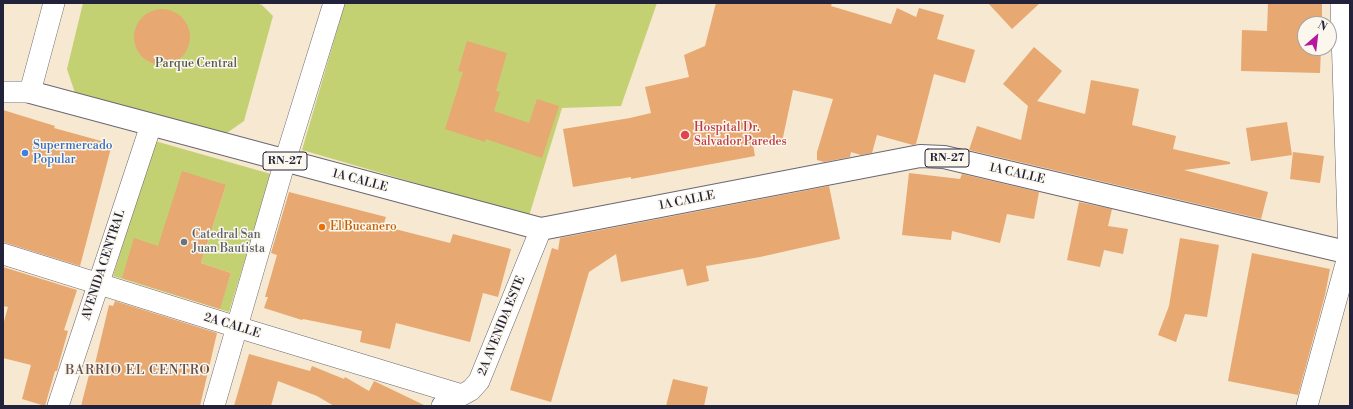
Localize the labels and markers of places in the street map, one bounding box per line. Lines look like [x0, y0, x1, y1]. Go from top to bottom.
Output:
place label: Hospital Dr. Salvador Paredes [694, 121, 787, 149]
marker: Hospital Dr. Salvador Paredes [679, 129, 691, 141]
place label: Supermercado Popular [33, 139, 112, 167]
marker: Supermercado Popular [20, 148, 30, 158]
place label: El Bucanero [330, 220, 397, 234]
marker: El Bucanero [317, 222, 327, 232]
place label: Catedral San Juan Bautista [192, 228, 265, 256]
marker: Catedral San Juan Bautista [179, 237, 189, 247]

